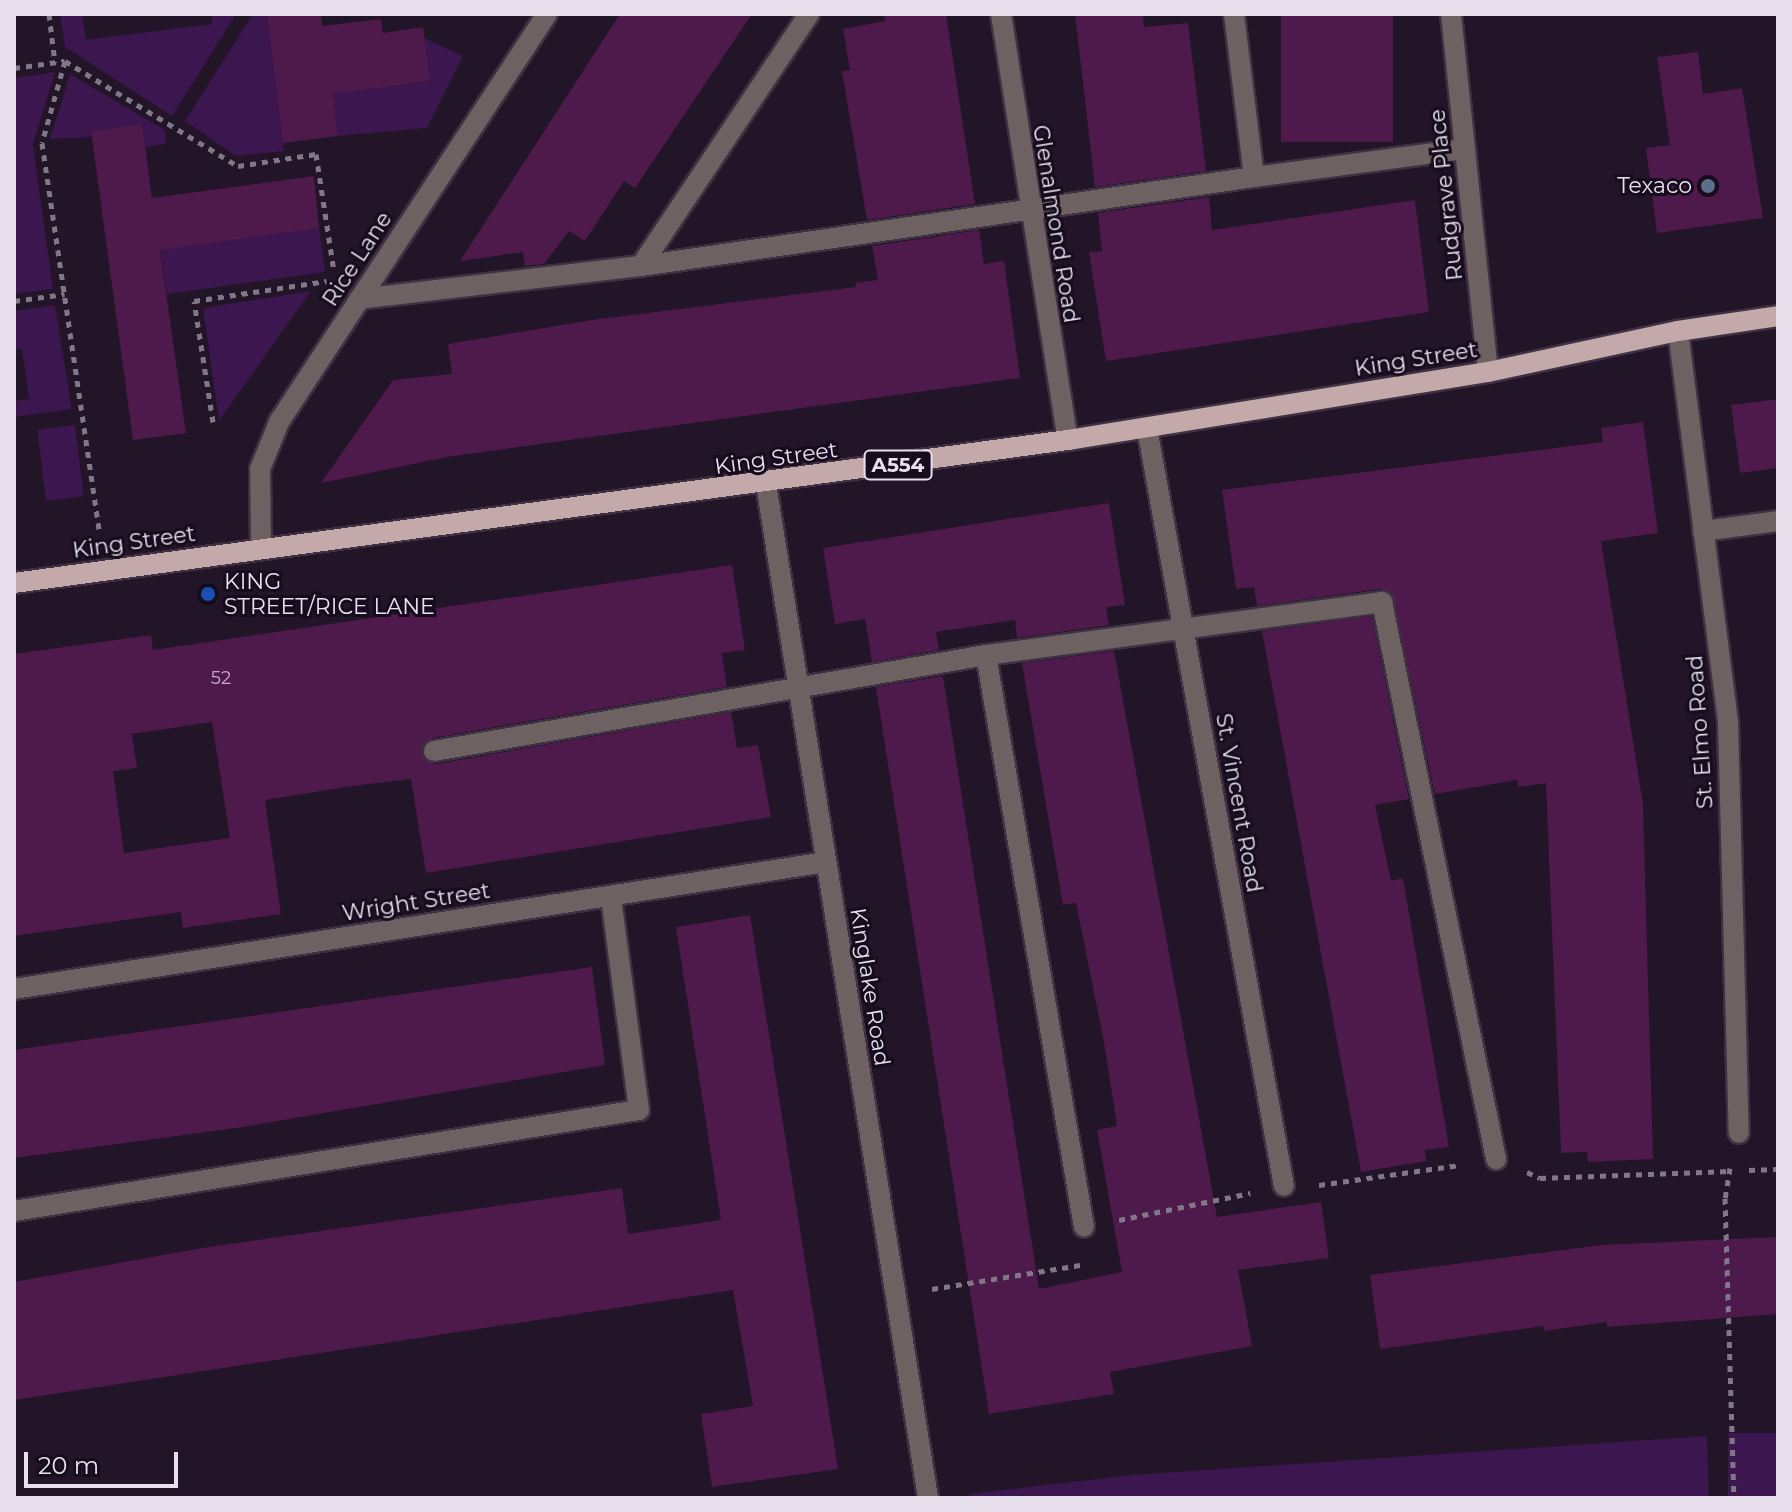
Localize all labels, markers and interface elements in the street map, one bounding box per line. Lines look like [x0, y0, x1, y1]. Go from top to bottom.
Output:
street label: Rudgrave Place [1424, 108, 1468, 282]
street label: Glenalmond Road [1027, 123, 1085, 325]
place label: Texaco [1617, 173, 1692, 199]
marker: Texaco [1699, 177, 1717, 195]
street label: Rice Lane [317, 207, 397, 311]
street label: King Street [1353, 336, 1479, 382]
street label: King Street [713, 436, 839, 480]
road number: A554 [862, 449, 934, 481]
street label: King Street [71, 520, 197, 564]
place label: KING STREET/RICE LANE [224, 568, 435, 620]
marker: KING STREET/RICE LANE [199, 585, 217, 603]
street label: St. Elmo Road [1681, 654, 1719, 810]
house number: 52 [211, 667, 231, 689]
street label: St. Vincent Road [1210, 711, 1268, 895]
street label: Wright Street [340, 877, 492, 927]
street label: Kinglake Road [844, 906, 896, 1068]
scale bar [28, 1436, 182, 1486]
text: 20 m [38, 1451, 99, 1480]

